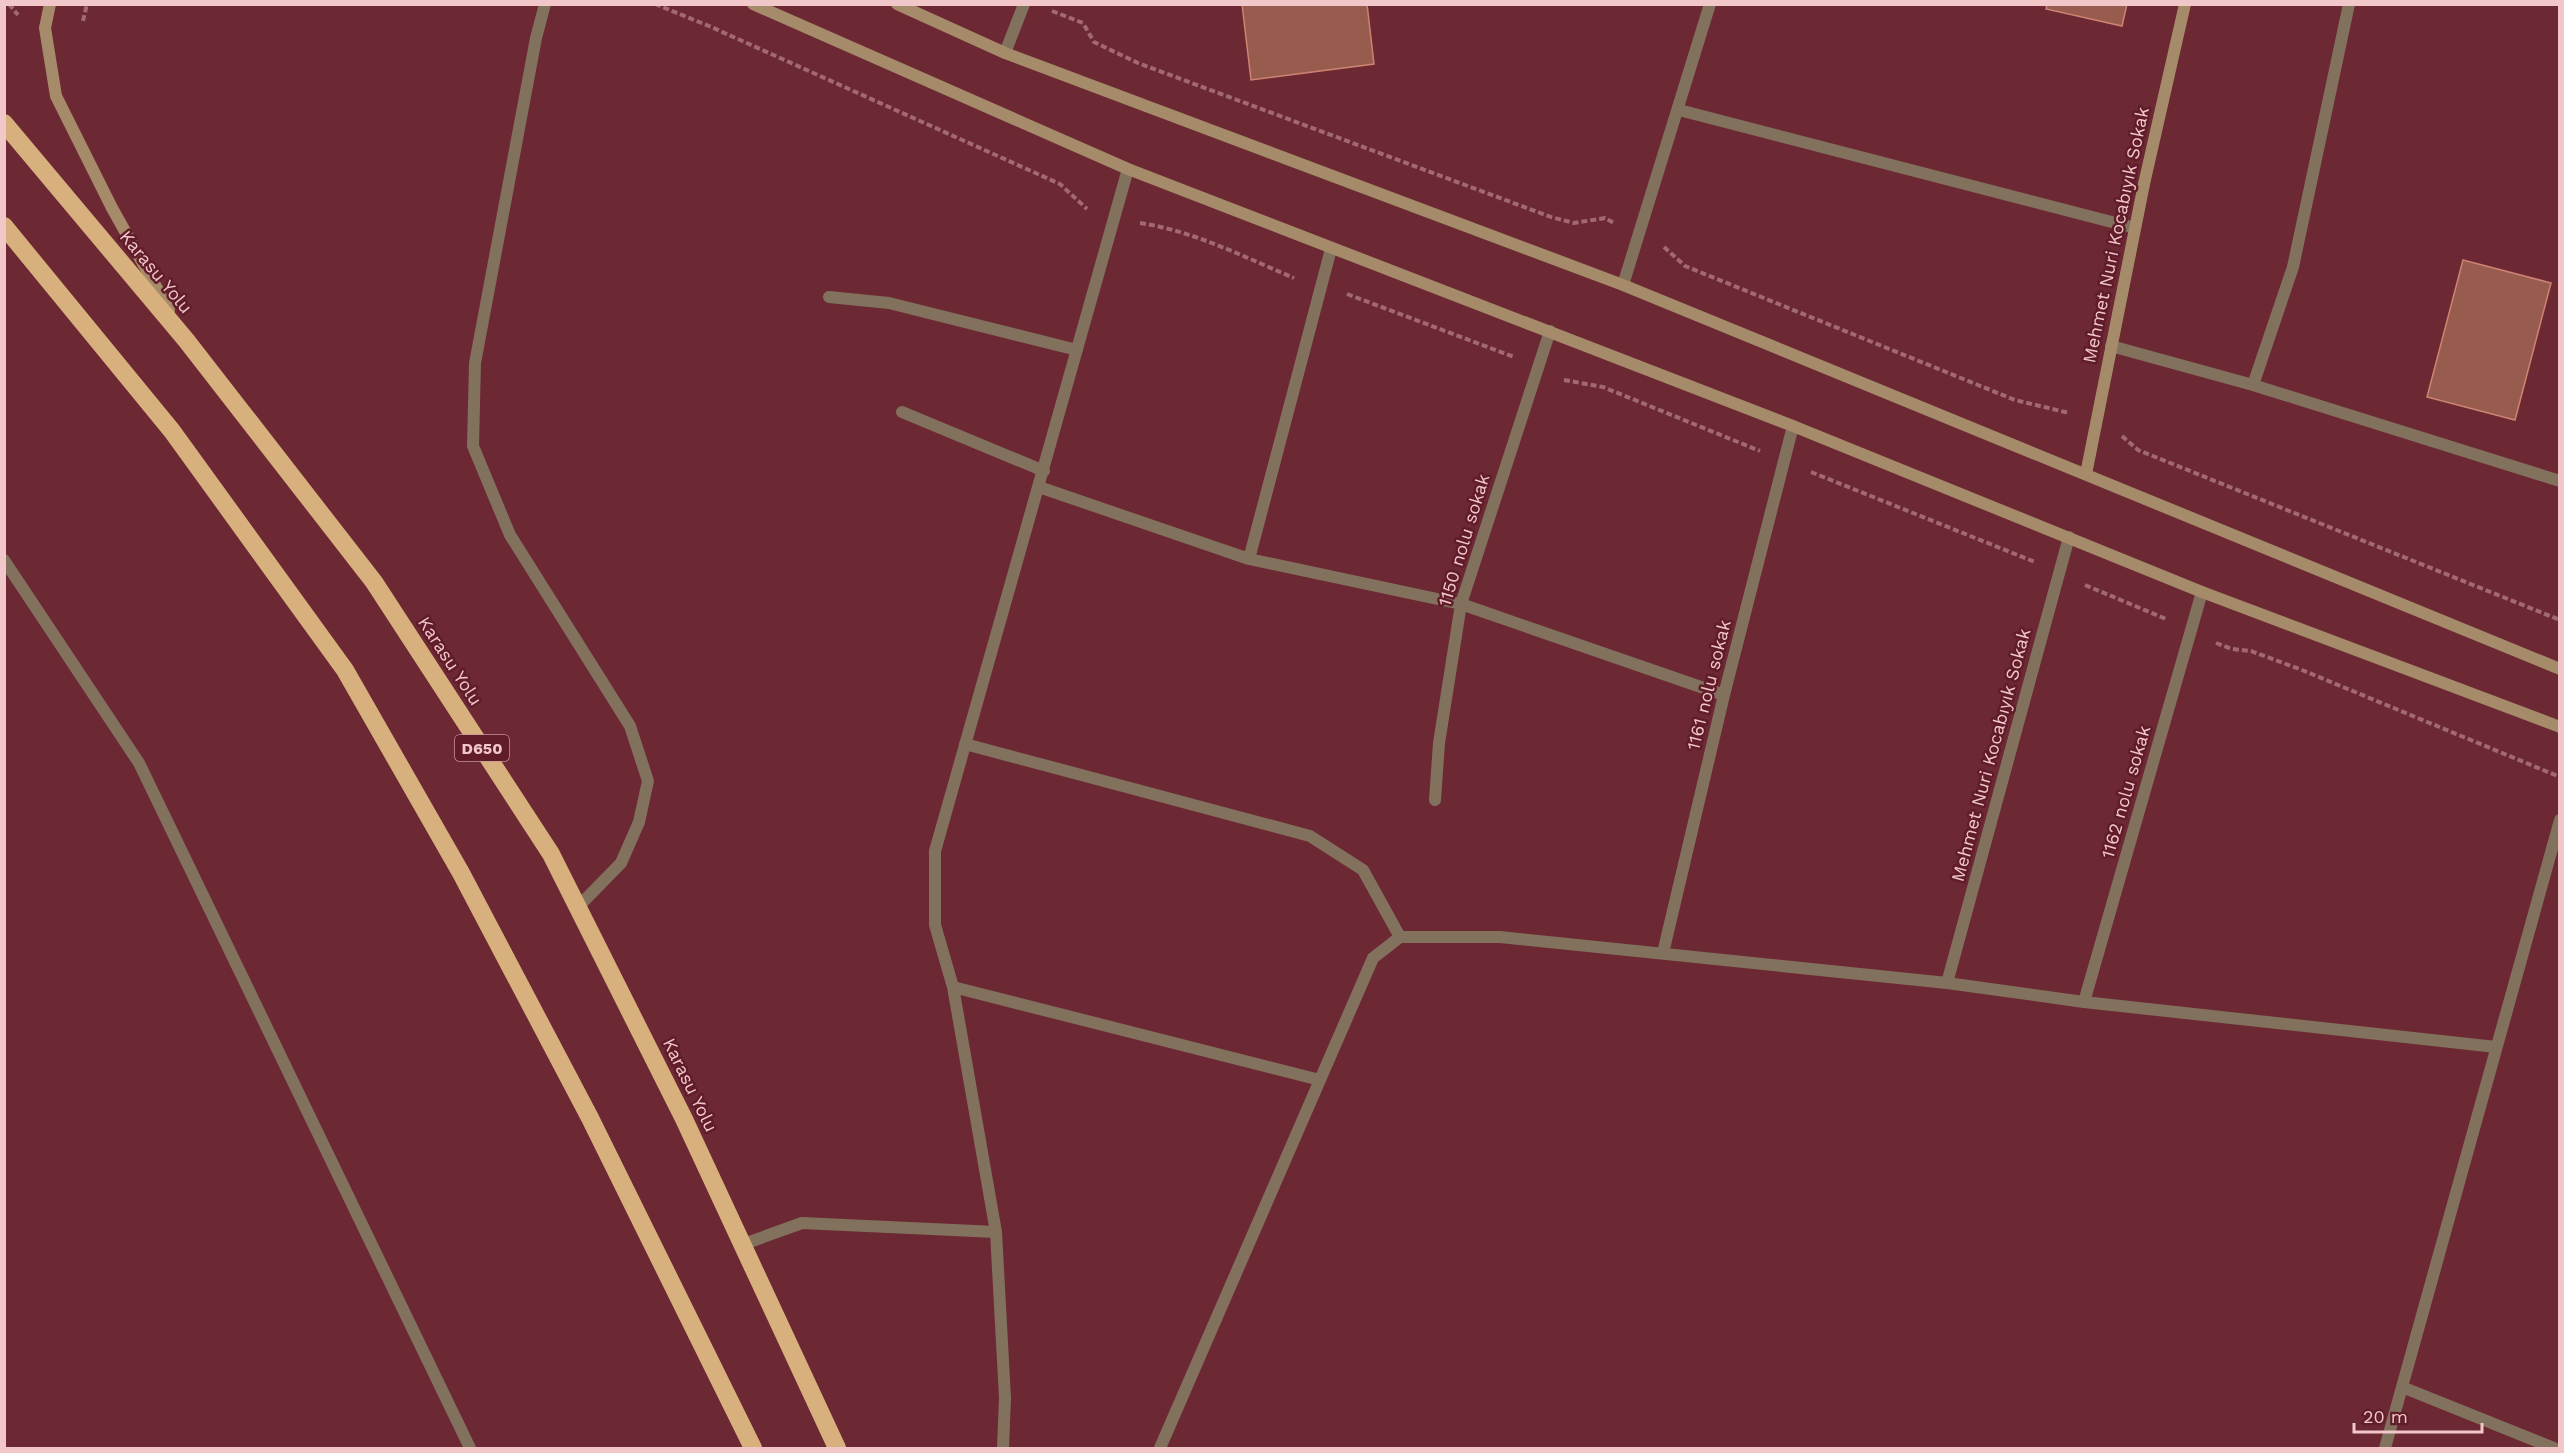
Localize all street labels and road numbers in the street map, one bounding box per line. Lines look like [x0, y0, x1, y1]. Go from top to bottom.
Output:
street label: Mehmet Nuri Kocabıyık Sokak [2078, 105, 2153, 365]
street label: Karasu Yolu [116, 226, 197, 317]
street label: 1150 nolu sokak [1433, 471, 1494, 609]
street label: Karasu Yolu [414, 612, 487, 709]
street label: 1161 nolu sokak [1682, 618, 1735, 752]
street label: Mehmet Nuri Kocabıyık Sokak [1947, 626, 2034, 884]
street label: 1162 nolu sokak [2097, 723, 2154, 861]
road number: D650 [455, 735, 509, 761]
street label: Karasu Yolu [659, 1035, 722, 1135]

